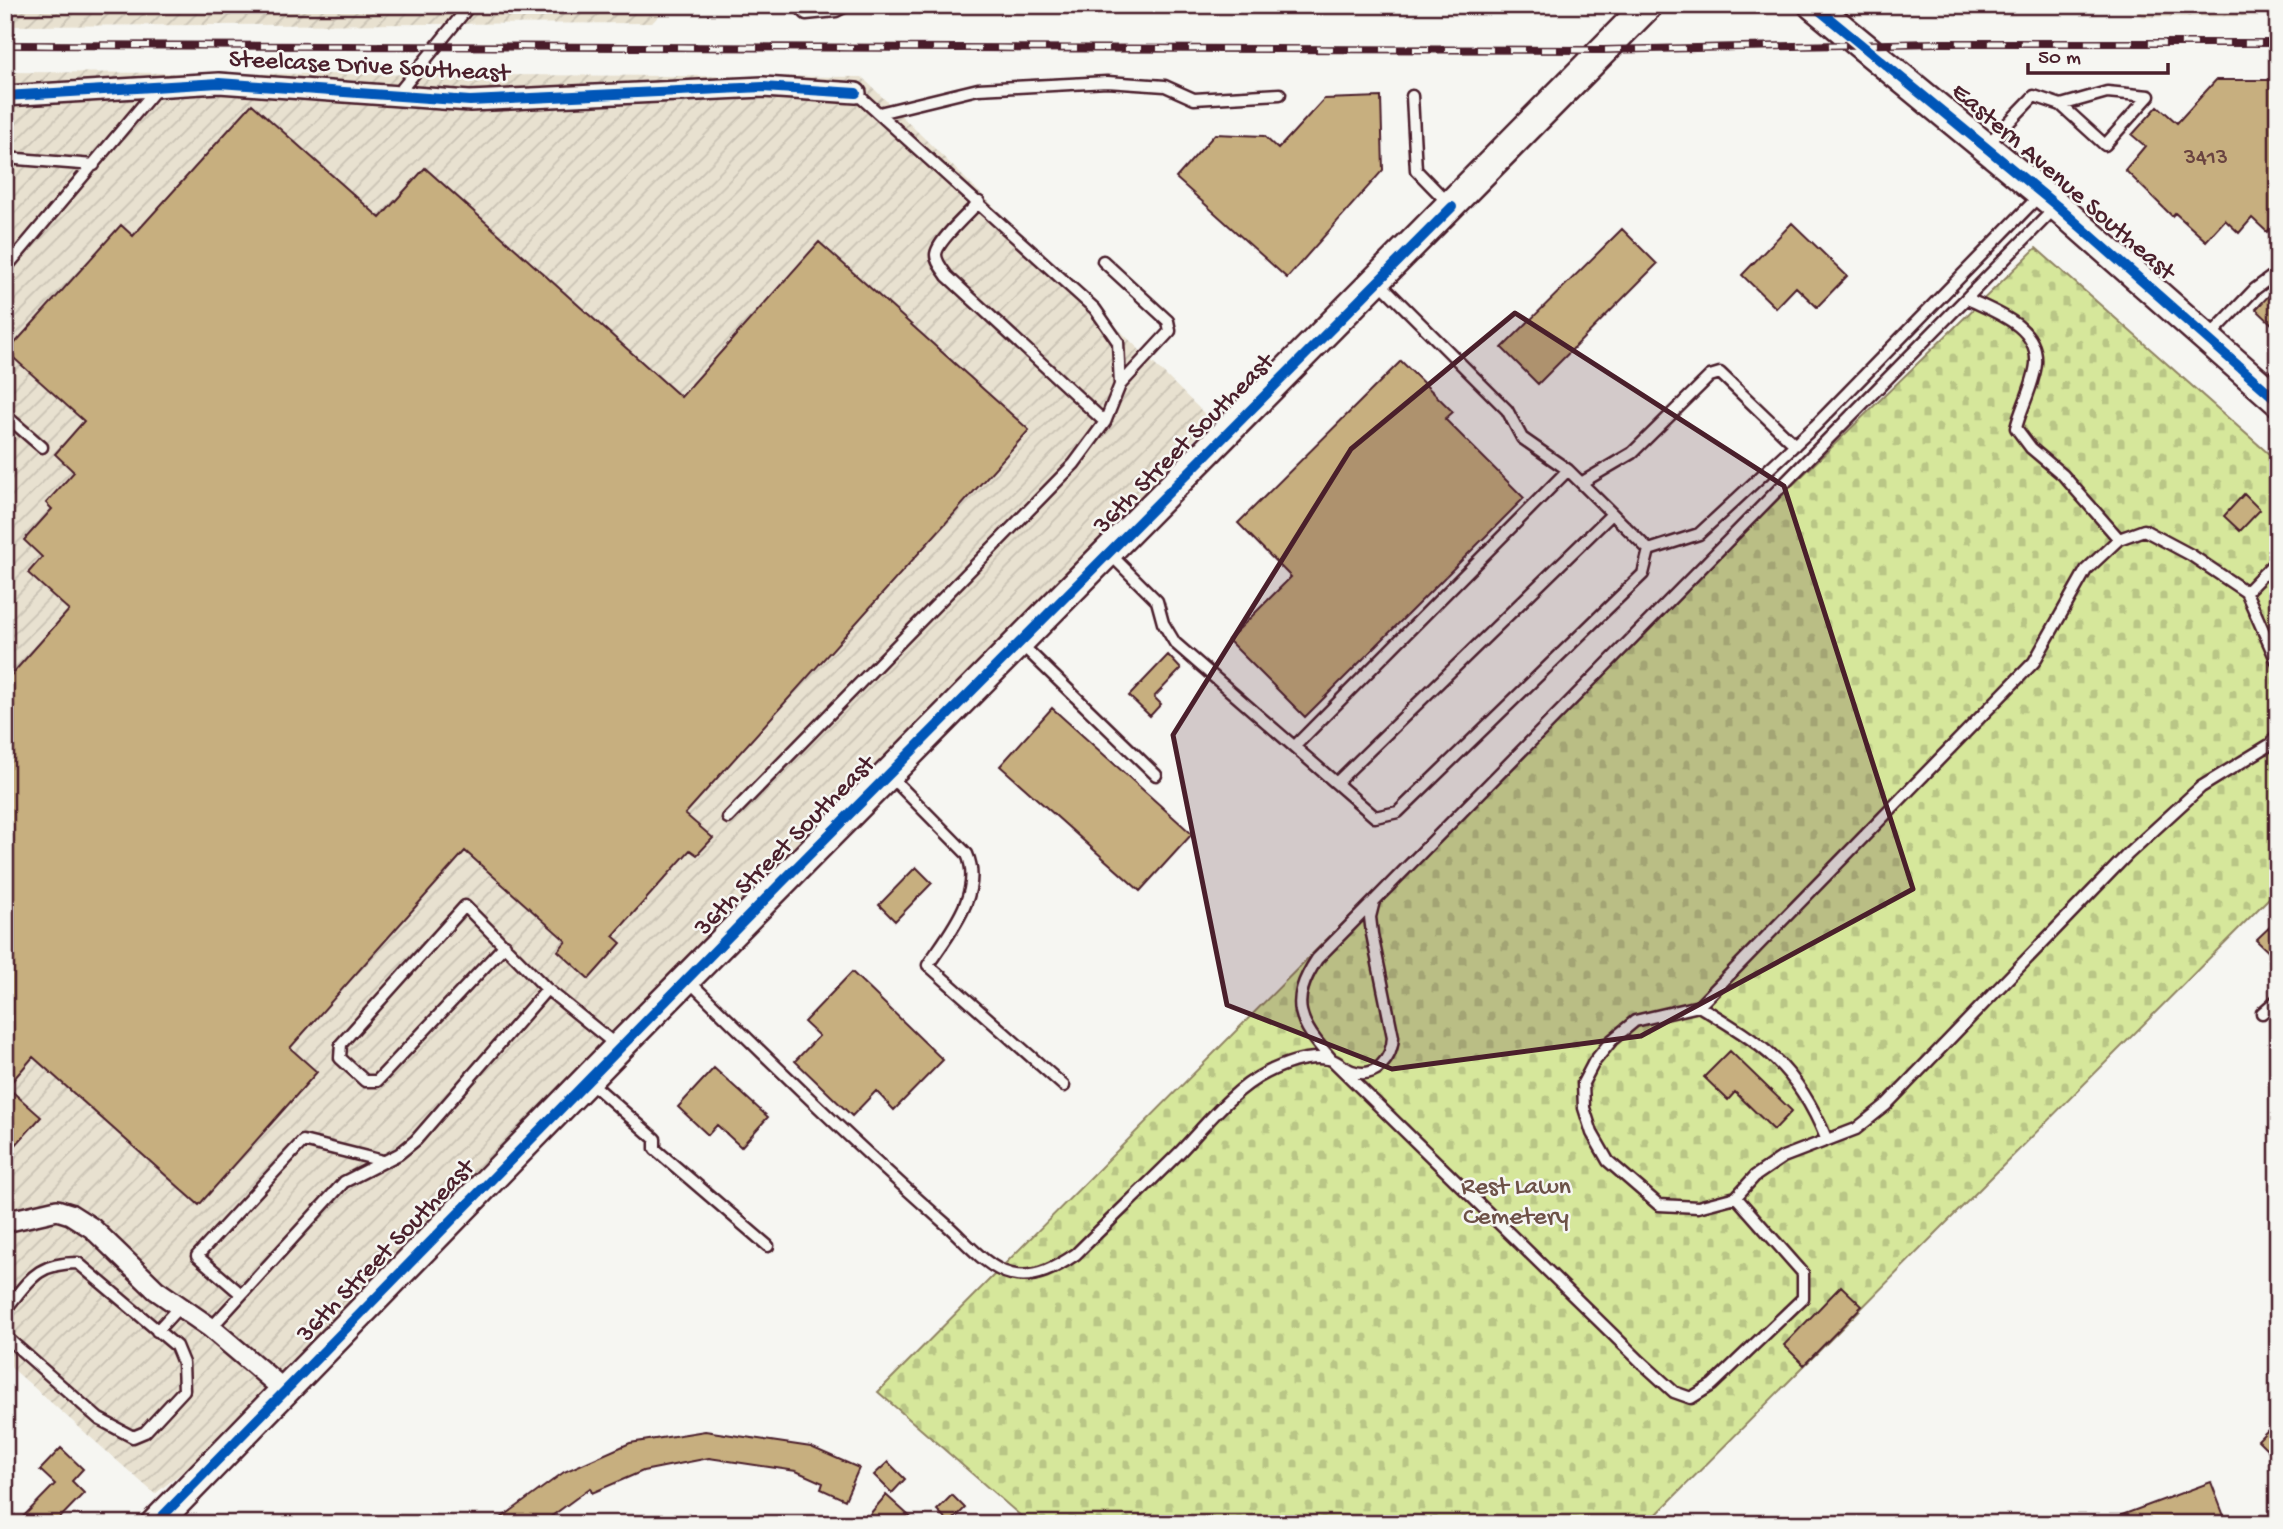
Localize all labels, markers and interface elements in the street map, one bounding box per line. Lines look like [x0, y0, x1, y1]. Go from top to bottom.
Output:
scale bar [2028, 32, 2168, 76]
street label: Steelcase Drive Southeast [228, 45, 512, 91]
text: 50 m [2038, 47, 2081, 72]
street label: Eastern Avenue Southeast [1944, 77, 2182, 290]
house number: 3413 [2183, 145, 2228, 172]
street label: 36th Street Southeast [1087, 346, 1284, 543]
street label: 36th Street Southeast [688, 748, 885, 945]
street label: 36th Street Southeast [291, 1152, 484, 1351]
park label: Rest Lawn Cemetery [1461, 1173, 1572, 1234]

